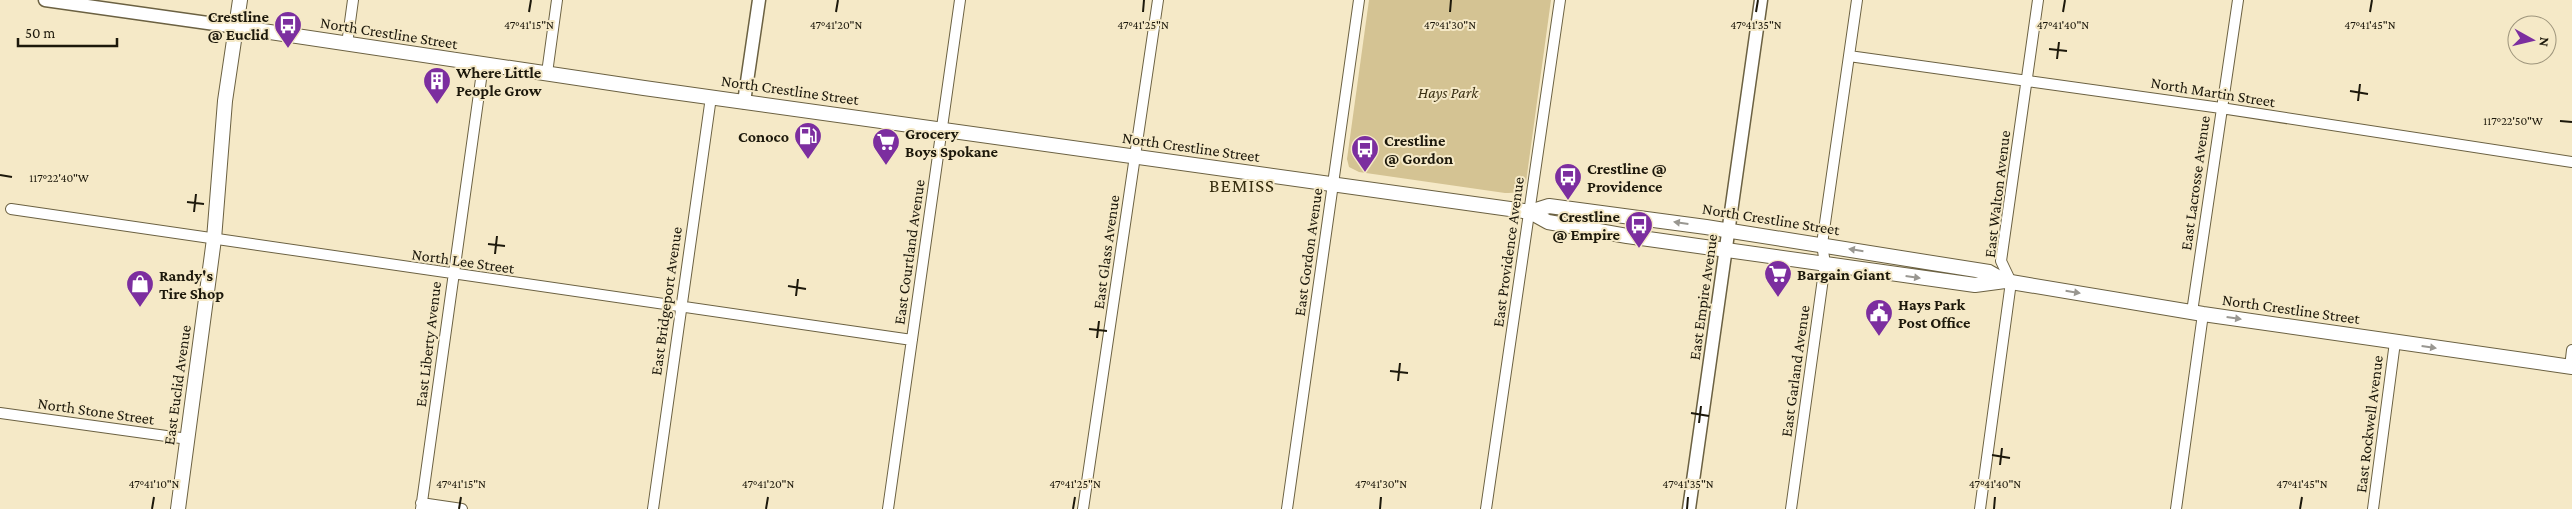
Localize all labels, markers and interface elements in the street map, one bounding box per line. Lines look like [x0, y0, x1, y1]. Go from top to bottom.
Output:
place label: Crestline @ Euclid [208, 8, 270, 43]
bus stop icon: Crestline @ Euclid [273, 10, 303, 49]
street label: North Crestline Street [319, 14, 460, 52]
scale bar [18, 15, 116, 47]
north arrow [2507, 15, 2557, 65]
text: 47°41'15"N [504, 18, 554, 32]
text: 47°41'20"N [810, 18, 862, 32]
text: 47°41'25"N [1117, 18, 1169, 32]
text: 47°41'30"N [1424, 18, 1476, 32]
text: 47°41'35"N [1730, 18, 1782, 32]
text: 47°41'40"N [2037, 18, 2089, 32]
text: 47°41'45"N [2344, 18, 2396, 32]
text: 50 m [25, 25, 55, 41]
text: N [2536, 36, 2553, 48]
place label: Where Little People Grow [455, 64, 542, 99]
building icon: Where Little People Grow [422, 66, 452, 105]
street label: North Crestline Street [720, 72, 861, 108]
street label: North Martin Street [2150, 74, 2277, 110]
park label: Hays Park [1418, 84, 1479, 102]
text: 117°22'50"W [2483, 114, 2543, 128]
street label: East Lacrosse Avenue [2177, 115, 2213, 251]
fuel station icon: Conoco [793, 121, 823, 160]
place label: Grocery Boys Spokane [905, 125, 999, 160]
supermarket icon: Grocery Boys Spokane [871, 127, 901, 166]
place label: Conoco [738, 128, 789, 145]
street label: North Crestline Street [1121, 129, 1262, 165]
street label: East Walton Avenue [1981, 129, 2013, 259]
place label: Crestline @ Gordon [1384, 132, 1453, 167]
bus stop icon: Crestline @ Gordon [1350, 134, 1380, 173]
place label: Crestline @ Providence [1587, 160, 1667, 195]
bus stop icon: Crestline @ Providence [1553, 162, 1583, 201]
text: 117°22'40"W [29, 171, 89, 185]
district label: BEMISS [1209, 175, 1275, 196]
street label: East Providence Avenue [1489, 176, 1527, 328]
street label: East Courtland Avenue [890, 178, 928, 326]
street label: East Gordon Avenue [1291, 187, 1325, 317]
street label: East Glass Avenue [1090, 194, 1122, 310]
street label: North Crestline Street [1701, 200, 1842, 238]
place label: Crestline @ Empire [1552, 208, 1621, 243]
bus stop icon: Crestline @ Empire [1624, 210, 1654, 249]
one-way arrow [1672, 219, 1688, 227]
street label: East Bridgeport Avenue [647, 226, 686, 377]
street label: East Empire Avenue [1686, 233, 1721, 361]
street label: North Lee Street [411, 245, 516, 277]
one-way arrow [1847, 245, 1863, 253]
supermarket icon: Bargain Giant [1763, 259, 1793, 298]
place label: Bargain Giant [1797, 266, 1891, 283]
place label: Randy's Tire Shop [159, 267, 224, 302]
shop icon: Randy's Tire Shop [125, 269, 155, 308]
one-way arrow [1905, 273, 1921, 281]
street label: East Liberty Avenue [412, 280, 445, 408]
one-way arrow [2066, 289, 2082, 297]
street label: North Crestline Street [2221, 291, 2362, 327]
place label: Hays Park Post Office [1898, 296, 1971, 331]
public building icon: Hays Park Post Office [1864, 298, 1894, 337]
street label: East Garland Avenue [1777, 304, 1813, 438]
one-way arrow [2226, 315, 2242, 323]
street label: East Euclid Avenue [160, 324, 194, 446]
one-way arrow [2421, 343, 2437, 351]
street label: East Rockwell Avenue [2352, 354, 2386, 494]
street label: North Stone Street [37, 394, 156, 428]
text: 47°41'10"N [128, 477, 180, 491]
text: 47°41'15"N [436, 477, 486, 491]
text: 47°41'20"N [742, 477, 794, 491]
text: 47°41'25"N [1049, 477, 1101, 491]
text: 47°41'30"N [1355, 477, 1407, 491]
text: 47°41'35"N [1662, 477, 1714, 491]
text: 47°41'40"N [1969, 477, 2021, 491]
text: 47°41'45"N [2276, 477, 2328, 491]

